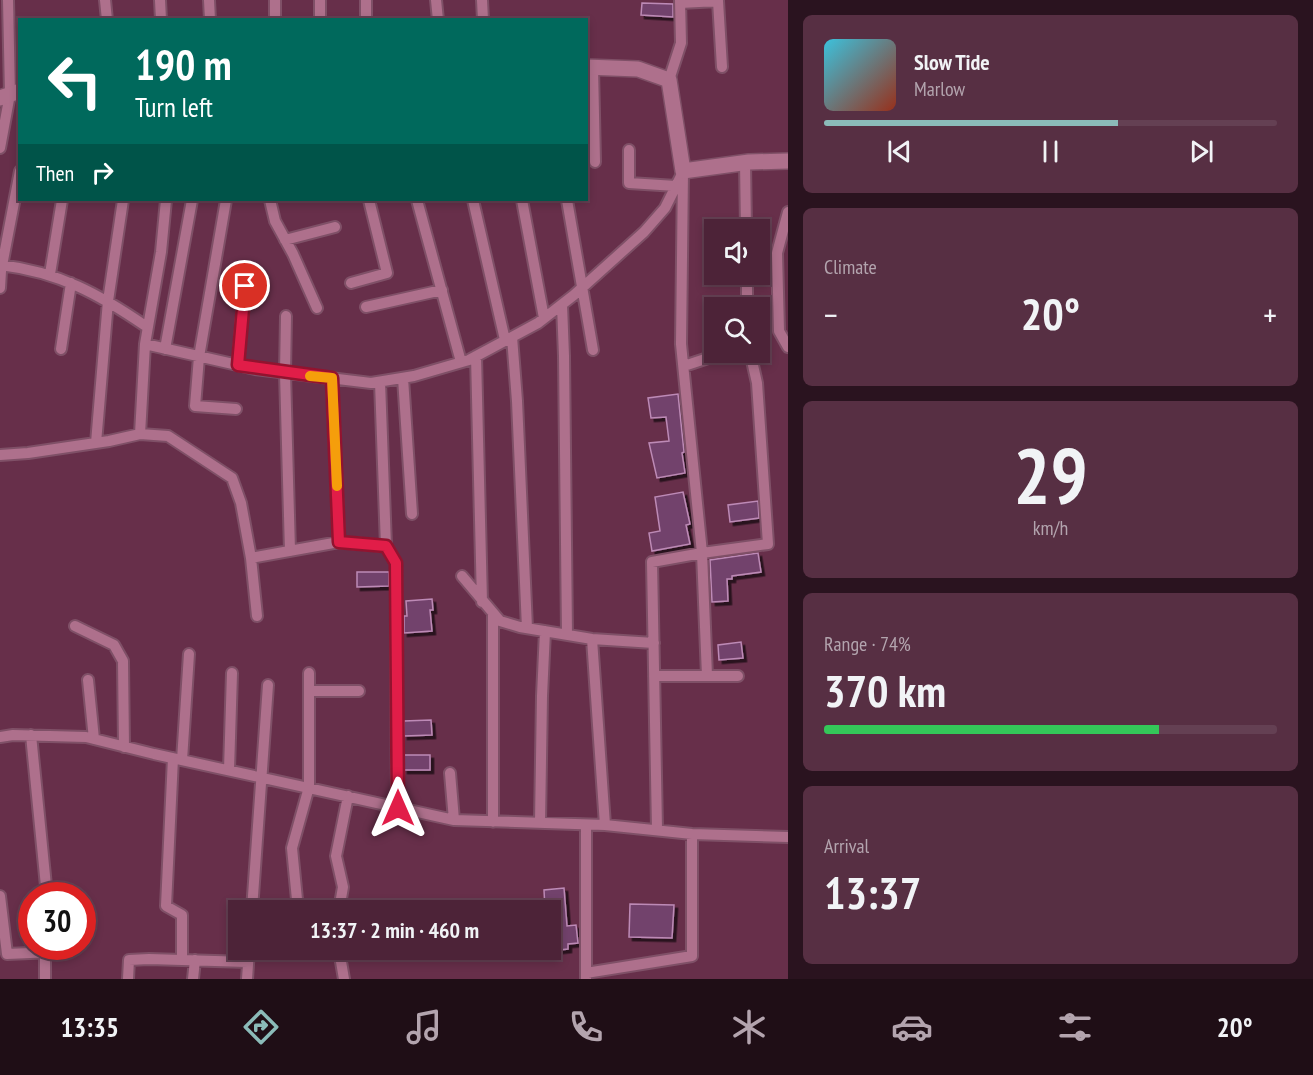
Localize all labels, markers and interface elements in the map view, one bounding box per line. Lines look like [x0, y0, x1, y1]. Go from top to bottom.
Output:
text: 190 m [135, 37, 232, 92]
icon: left [36, 42, 114, 120]
text: Slow Tide [914, 48, 990, 76]
text: Marlow [914, 76, 965, 102]
text: Turn left [135, 90, 213, 124]
icon: previous [883, 135, 916, 168]
icon: pause [1034, 135, 1067, 168]
icon: next [1185, 135, 1218, 168]
icon: right [86, 156, 119, 189]
text: Then [36, 159, 74, 187]
map controls [704, 219, 770, 363]
button: sound [704, 219, 770, 285]
text: Climate [824, 254, 877, 280]
pin [219, 260, 270, 311]
icon: arrive [228, 269, 261, 302]
text: 20° [1021, 284, 1080, 342]
text: − [824, 293, 838, 336]
text: + [1263, 293, 1277, 336]
button: search [704, 297, 770, 363]
text: 29 [1013, 425, 1088, 526]
text: km/h [1033, 515, 1068, 541]
text: Range · 74% [824, 631, 911, 657]
text: 370 km [824, 661, 946, 719]
position arrow [366, 776, 430, 840]
text: Arrival [824, 833, 869, 859]
text: 13:37 [824, 863, 921, 921]
speed limit sign: 30 [18, 882, 96, 960]
text: 13:37 · 2 min · 460 m [310, 916, 479, 944]
icon: directions [240, 1006, 282, 1048]
icon: music [403, 1006, 445, 1048]
icon: phone [565, 1006, 607, 1048]
icon: climate [728, 1006, 770, 1048]
icon: car [891, 1006, 933, 1048]
icon: filters [1054, 1006, 1096, 1048]
text: 13:35 [60, 1010, 119, 1044]
text: 20° [1217, 1010, 1252, 1044]

